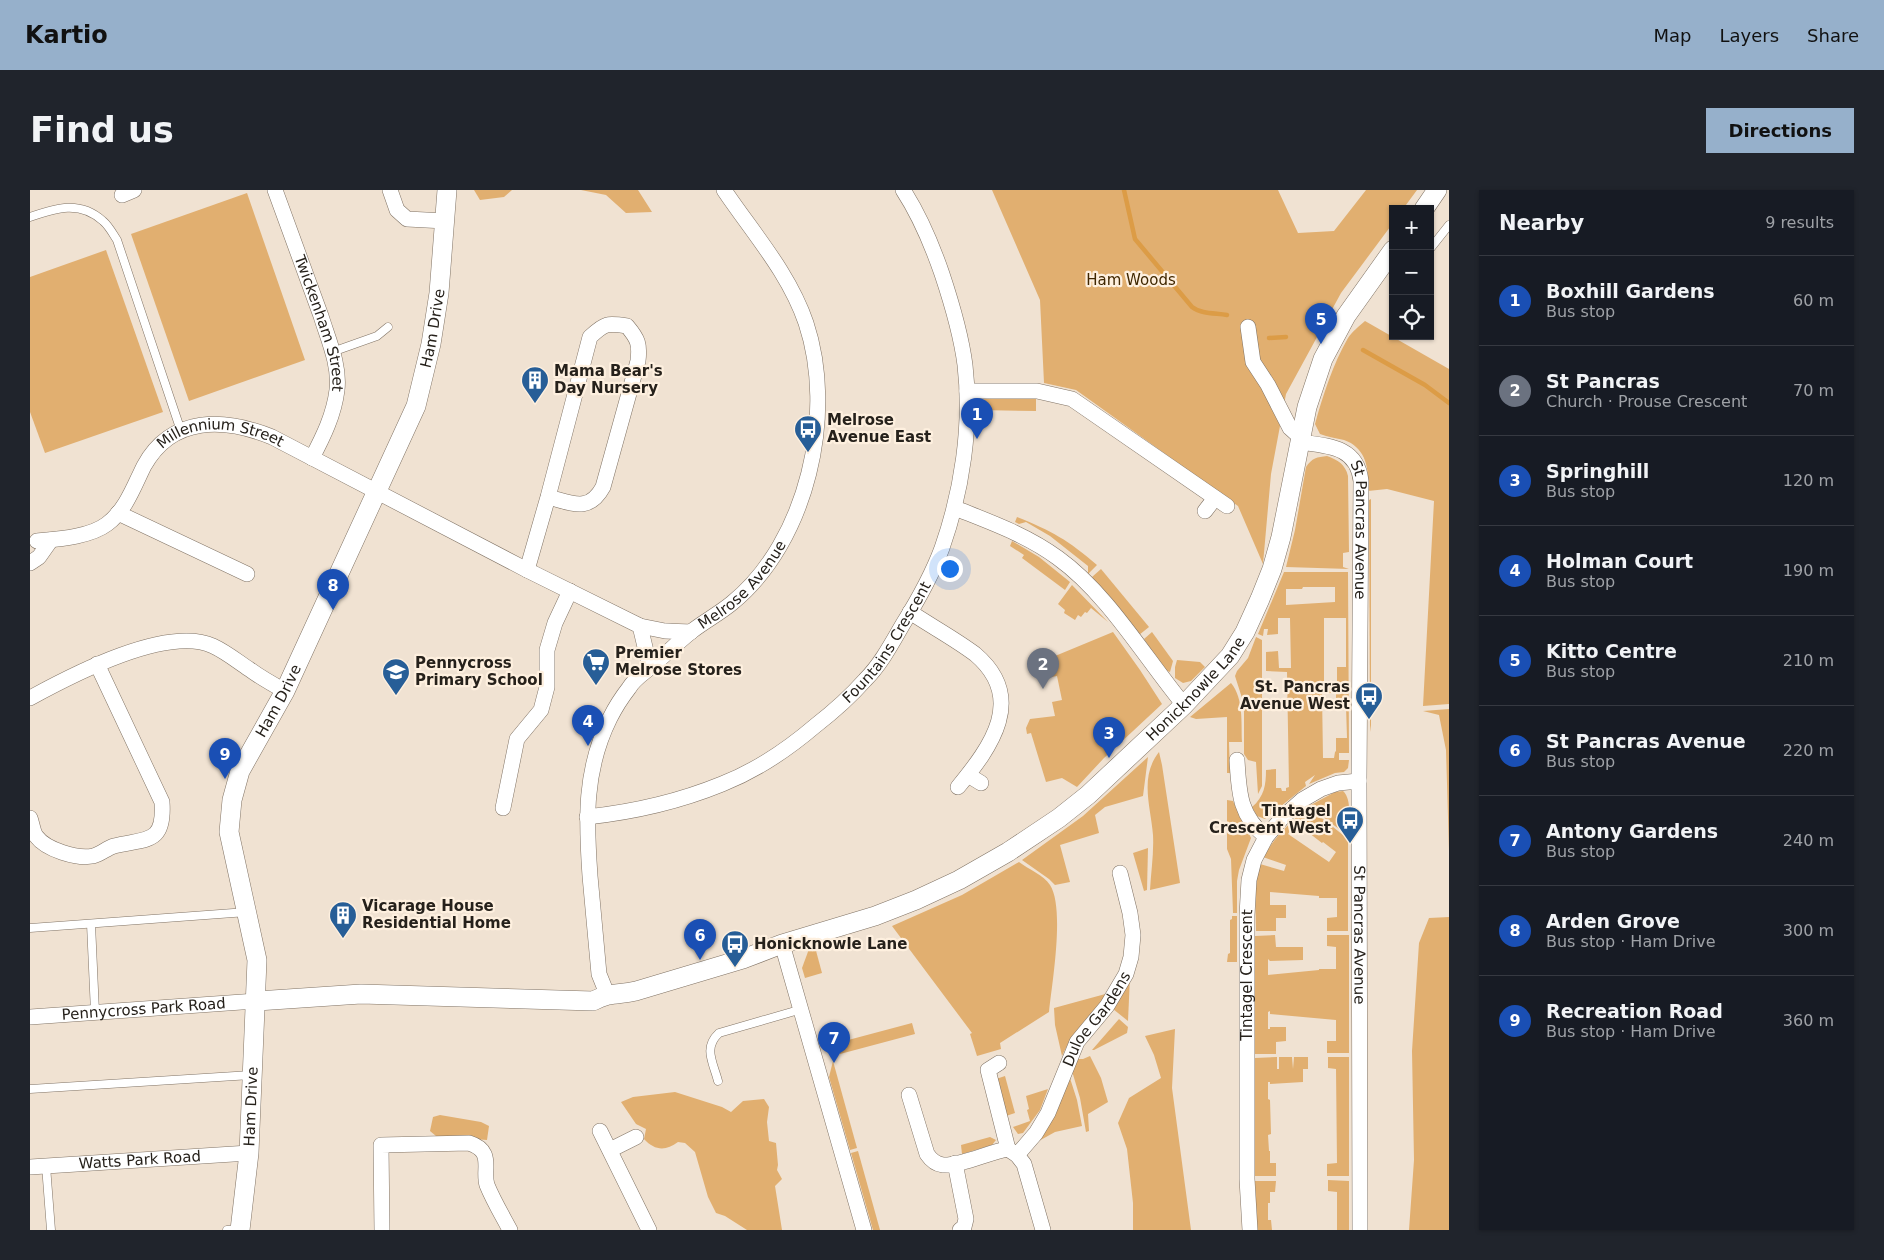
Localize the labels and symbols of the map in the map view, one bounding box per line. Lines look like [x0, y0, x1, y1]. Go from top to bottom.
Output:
street label: Twickenham Street [290, 252, 347, 393]
park label: Ham Woods [1086, 271, 1176, 289]
street label: Ham Drive [417, 288, 449, 370]
pin: 5 [1305, 303, 1337, 344]
place label: Mama Bear's Day Nursery [554, 362, 663, 397]
building icon: Mama Bear's Day Nursery [520, 365, 550, 404]
pin: 1 [961, 398, 993, 439]
place label: Melrose Avenue East [827, 411, 931, 446]
bus stop icon: Melrose Avenue East [793, 414, 823, 453]
text: Millennium Street [153, 415, 287, 452]
street label: Millennium Street [155, 437, 287, 459]
street label: St Pancras Avenue [1346, 457, 1370, 600]
street label: Melrose Avenue [695, 537, 790, 633]
your location [937, 556, 963, 582]
pin: 8 [317, 569, 349, 610]
street label: Fountains Crescent [839, 578, 935, 707]
street label: Honicknowle Lane [1143, 633, 1249, 745]
place label: Premier Melrose Stores [615, 644, 742, 679]
supermarket icon: Premier Melrose Stores [581, 647, 611, 686]
pin: 2 [1027, 648, 1059, 689]
place label: Pennycross Primary School [415, 654, 543, 689]
school or university icon: Pennycross Primary School [381, 657, 411, 696]
street label: Ham Drive [252, 662, 305, 740]
place label: St. Pancras Avenue West [1240, 678, 1350, 713]
bus stop icon: St. Pancras Avenue West [1354, 681, 1384, 720]
pin: 4 [572, 705, 604, 746]
pin: 3 [1093, 717, 1125, 758]
pin: 9 [209, 738, 241, 779]
place label: Tintagel Crescent West [1209, 802, 1331, 837]
bus stop icon: Tintagel Crescent West [1335, 805, 1365, 844]
street label: St Pancras Avenue [1350, 865, 1368, 1005]
place label: Vicarage House Residential Home [362, 897, 511, 932]
building icon: Vicarage House Residential Home [328, 900, 358, 939]
street label: Tintagel Crescent [1238, 909, 1256, 1042]
pin: 6 [684, 919, 716, 960]
bus stop icon: Honicknowle Lane [720, 929, 750, 968]
place label: Honicknowle Lane [754, 935, 907, 953]
street label: Duloe Gardens [1059, 968, 1135, 1069]
street label: Pennycross Park Road [61, 994, 226, 1024]
pin: 7 [818, 1022, 850, 1063]
street label: Ham Drive [240, 1066, 262, 1147]
street label: Watts Park Road [78, 1147, 201, 1173]

